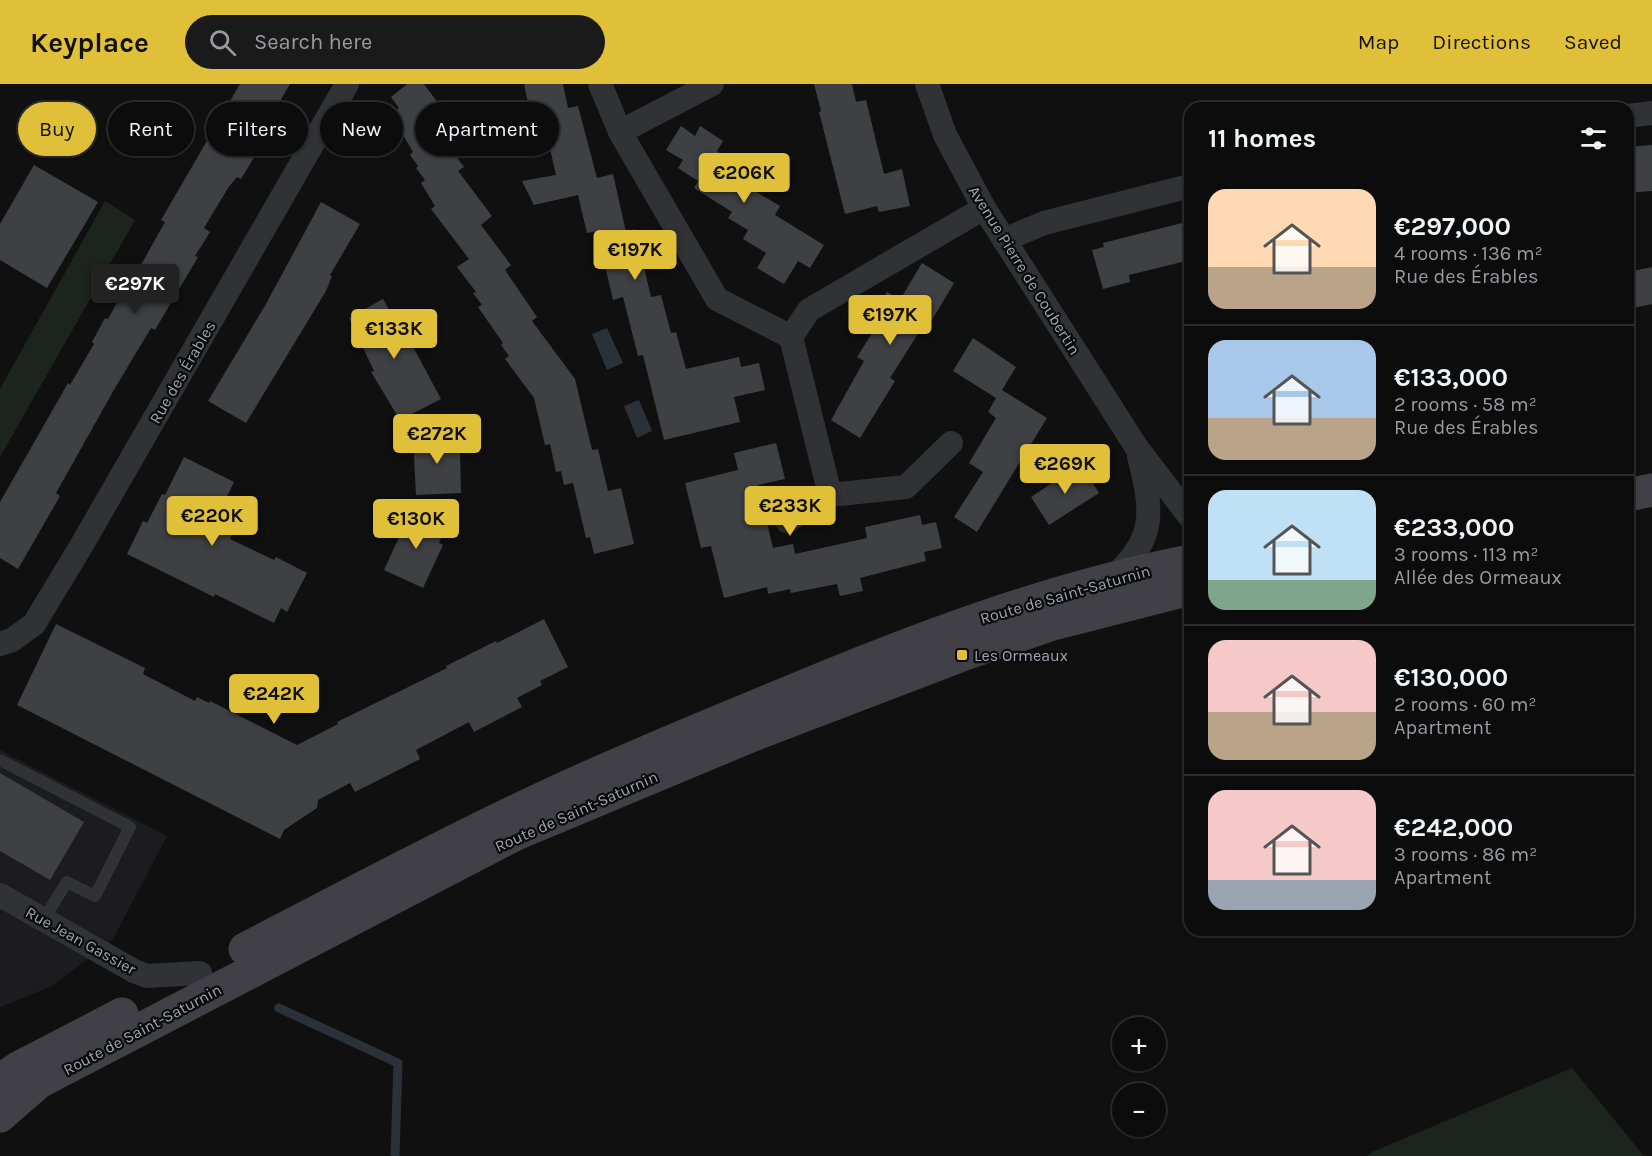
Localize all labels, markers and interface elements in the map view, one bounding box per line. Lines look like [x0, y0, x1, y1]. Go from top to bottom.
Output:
search box [185, 15, 605, 69]
text: Keyplace [30, 26, 149, 59]
icon: search [206, 26, 239, 59]
text: Search here [254, 29, 372, 55]
text: Map [1358, 30, 1399, 54]
text: Directions [1432, 30, 1531, 54]
text: Saved [1564, 30, 1622, 54]
chip: Buy [18, 102, 96, 156]
chip: Rent [108, 102, 194, 156]
chip: Filters [206, 102, 308, 156]
chip: New [320, 102, 403, 156]
chip: Apartment [415, 102, 559, 156]
icon: filters [1577, 122, 1610, 155]
text: 11 homes [1208, 123, 1316, 154]
pin: €206K [702, 153, 786, 204]
text: €206K [713, 161, 775, 184]
street label: Avenue Pierre de Coubertin [965, 182, 1084, 358]
text: €297,000 [1394, 211, 1511, 242]
icon: home [1256, 213, 1328, 285]
pin: €197K [593, 230, 677, 281]
text: €197K [607, 238, 663, 261]
text: 4 rooms · 136 m² [1394, 242, 1543, 265]
pin: €297K [93, 264, 177, 315]
text: Rue des Érables [1394, 265, 1538, 288]
text: €297K [105, 272, 165, 295]
pin: €197K [848, 295, 932, 346]
text: €197K [862, 303, 918, 326]
pin: €133K [352, 309, 436, 360]
street label: Rue des Érables [145, 317, 220, 427]
text: €133K [365, 317, 423, 340]
text: €133,000 [1394, 362, 1508, 393]
icon: home [1256, 364, 1328, 436]
text: 2 rooms · 58 m² [1394, 393, 1537, 416]
pin: €272K [395, 414, 479, 465]
text: Rue des Érables [1394, 416, 1538, 439]
text: €272K [407, 422, 467, 445]
pin: €269K [1023, 444, 1107, 495]
text: €269K [1034, 452, 1096, 475]
pin: €233K [748, 486, 832, 537]
text: €233K [759, 494, 821, 517]
pin: €220K [170, 496, 254, 547]
pin: €130K [374, 499, 458, 550]
text: €220K [181, 504, 243, 527]
text: €130K [387, 507, 445, 530]
text: €233,000 [1394, 512, 1514, 543]
icon: home [1256, 514, 1328, 586]
text: 3 rooms · 113 m² [1394, 543, 1538, 566]
street label: Route de Saint-Saturnin [978, 561, 1152, 628]
text: Allée des Ormeaux [1394, 566, 1562, 589]
place label: Les Ormeaux [974, 646, 1068, 665]
marker: Les Ormeaux [955, 648, 969, 662]
text: €130,000 [1394, 662, 1508, 693]
icon: home [1256, 664, 1328, 736]
pin: €242K [232, 674, 316, 725]
text: €242K [243, 682, 305, 705]
text: 2 rooms · 60 m² [1394, 693, 1537, 716]
text: Apartment [1394, 716, 1492, 739]
street label: Route de Saint-Saturnin [492, 767, 661, 856]
text: €242,000 [1394, 812, 1513, 843]
icon: home [1256, 814, 1328, 886]
text: 3 rooms · 86 m² [1394, 843, 1537, 866]
text: Apartment [1394, 866, 1492, 889]
street label: Rue Jean Gassier [22, 902, 139, 979]
street label: Route de Saint-Saturnin [60, 980, 225, 1079]
map controls [1112, 1017, 1166, 1137]
button: + [1112, 1017, 1166, 1071]
button: − [1112, 1083, 1166, 1137]

